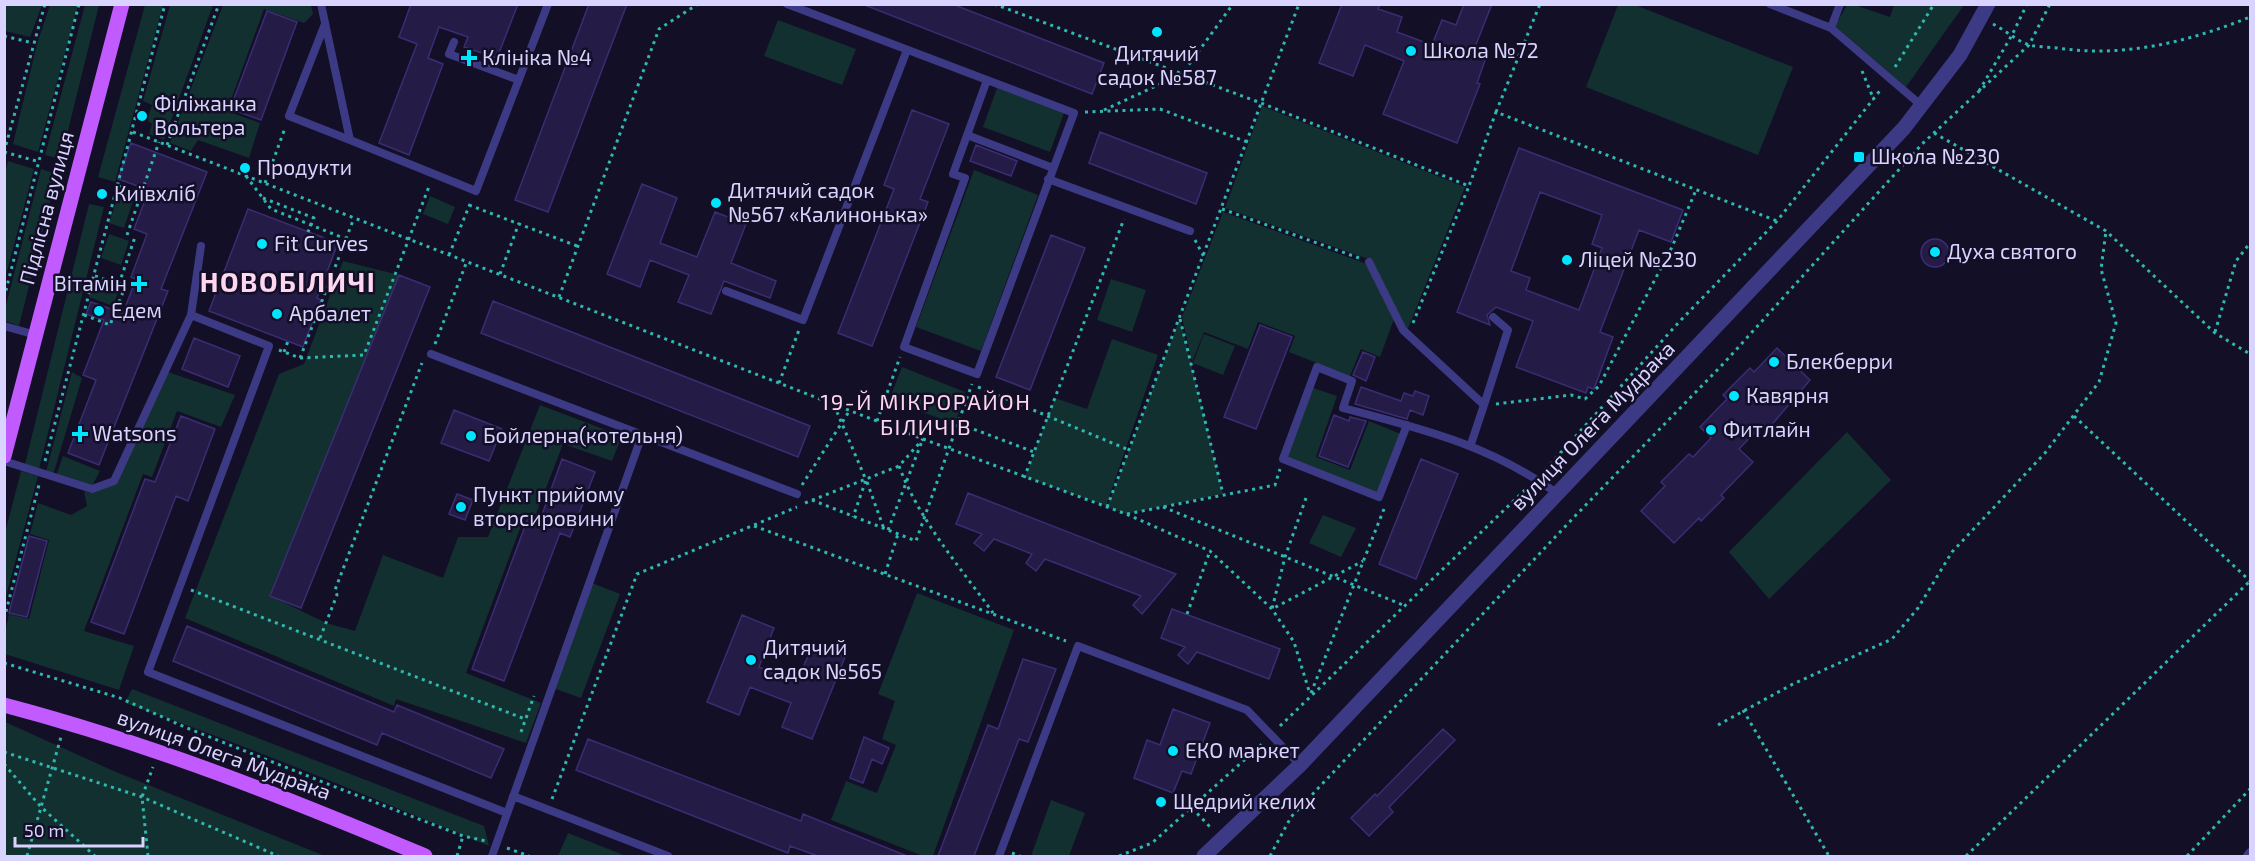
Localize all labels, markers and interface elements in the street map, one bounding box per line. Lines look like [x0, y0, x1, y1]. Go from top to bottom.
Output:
marker: Дитячий садок №587 [1150, 25, 1164, 39]
place label: Школа №72 [1423, 37, 1539, 62]
place label: Дитячий садок №587 [1097, 40, 1217, 89]
place label: Клініка №4 [482, 44, 592, 69]
marker: Школа №72 [1404, 44, 1418, 58]
marker: Клініка №4 [460, 49, 478, 67]
place label: Філіжанка Вольтера [154, 90, 257, 139]
marker: Філіжанка Вольтера [135, 109, 149, 123]
street label: Підлісна вулиця [13, 128, 79, 287]
place label: Школа №230 [1871, 143, 2000, 168]
marker: Школа №230 [1852, 150, 1866, 164]
place label: Продукти [257, 154, 352, 180]
marker: Продукти [238, 161, 252, 175]
place label: Дитячий садок №567 «Калинонька» [728, 177, 928, 226]
place label: Київхліб [114, 180, 196, 205]
marker: Київхліб [95, 187, 109, 201]
marker: Дитячий садок №567 «Калинонька» [709, 196, 723, 210]
place label: Fit Curves [274, 230, 369, 255]
marker: Fit Curves [255, 237, 269, 251]
place label: Духа святого [1947, 238, 2077, 264]
marker: Духа святого [1928, 245, 1942, 259]
place label: Ліцей №230 [1579, 246, 1697, 271]
marker: Ліцей №230 [1560, 253, 1574, 267]
district label: НОВОБІЛИЧІ [200, 265, 376, 297]
place label: Вітамін [54, 270, 127, 295]
marker: Вітамін [132, 277, 146, 291]
place label: Едем [111, 297, 162, 322]
place label: Арбалет [289, 300, 371, 325]
marker: Едем [92, 304, 106, 318]
marker: Арбалет [270, 307, 284, 321]
street label: вулиця Олега Мудрака [1505, 335, 1680, 515]
place label: Блекберри [1786, 348, 1893, 373]
marker: Блекберри [1767, 355, 1781, 369]
place label: Кавярня [1746, 382, 1829, 407]
district label: 19-Й МІКРОРАЙОН БІЛИЧІВ [820, 388, 1032, 439]
marker: Кавярня [1727, 389, 1741, 403]
place label: Фитлайн [1723, 416, 1811, 441]
place label: Watsons [92, 420, 177, 445]
place label: Бойлерна(котельня) [483, 422, 683, 447]
marker: Фитлайн [1704, 423, 1718, 437]
marker: Watsons [73, 427, 87, 441]
marker: Бойлерна(котельня) [464, 429, 478, 443]
place label: Пункт прийому вторсировини [473, 481, 625, 530]
marker: Пункт прийому вторсировини [454, 500, 468, 514]
place label: Дитячий садок №565 [763, 634, 882, 683]
marker: Дитячий садок №565 [744, 653, 758, 667]
street label: вулиця Олега Мудрака [114, 703, 335, 805]
place label: ЕКО маркет [1185, 737, 1300, 762]
marker: ЕКО маркет [1166, 744, 1180, 758]
place label: Щедрий келих [1173, 788, 1316, 813]
marker: Щедрий келих [1154, 795, 1168, 809]
scale bar [15, 810, 142, 848]
text: 50 m [24, 819, 64, 841]

